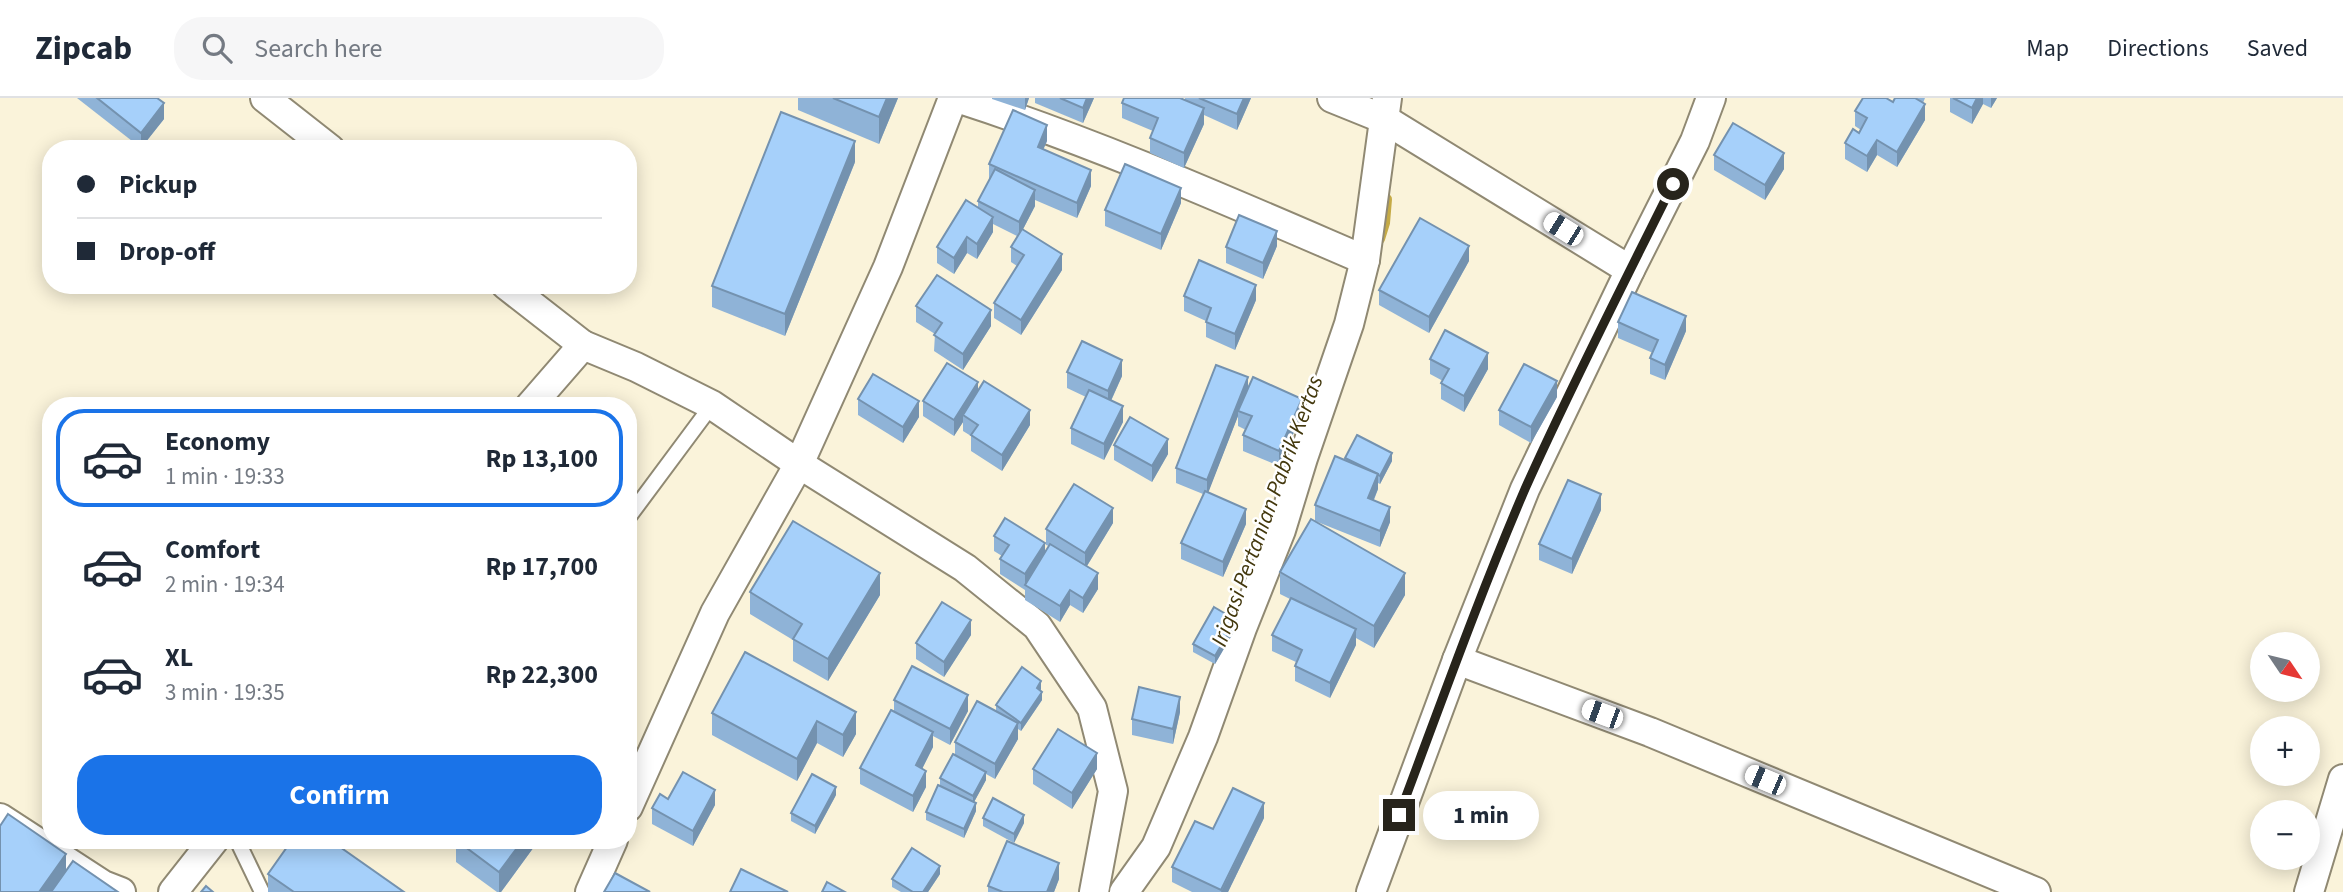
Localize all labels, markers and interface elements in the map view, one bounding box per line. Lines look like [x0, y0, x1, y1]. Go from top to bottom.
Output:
search box [174, 17, 664, 80]
text: Zipcab [35, 25, 132, 72]
icon: search [198, 29, 236, 67]
text: Search here [254, 30, 382, 67]
text: Map [2026, 31, 2069, 66]
text: Directions [2107, 31, 2209, 66]
text: Saved [2247, 31, 2308, 66]
text: Pickup [119, 166, 197, 203]
route start [1657, 168, 1689, 200]
car [1540, 209, 1587, 249]
text: Drop-off [119, 233, 215, 270]
water label: Irigasi Pertanian Pabrik Kertas [1203, 371, 1331, 651]
text: Economy [165, 423, 270, 460]
icon: car [81, 427, 144, 490]
text: Rp 13,100 [486, 440, 598, 477]
text: 1 min · 19:33 [165, 460, 285, 493]
text: Comfort [165, 531, 260, 568]
icon: car [81, 535, 144, 598]
text: Rp 17,700 [486, 548, 598, 585]
text: 2 min · 19:34 [165, 568, 285, 601]
north arrow [2250, 632, 2320, 702]
map controls [2250, 632, 2320, 870]
text: XL [165, 639, 193, 676]
icon: car [81, 643, 144, 706]
text: Rp 22,300 [486, 656, 598, 693]
text: 3 min · 19:35 [165, 676, 285, 709]
car [1579, 697, 1626, 731]
button: + [2250, 716, 2320, 786]
button: Confirm [77, 755, 602, 835]
car [1742, 762, 1789, 798]
callout: 1 min [1424, 790, 1539, 840]
route end [1383, 799, 1415, 831]
text: 1 min [1453, 799, 1509, 832]
button: − [2250, 800, 2320, 870]

